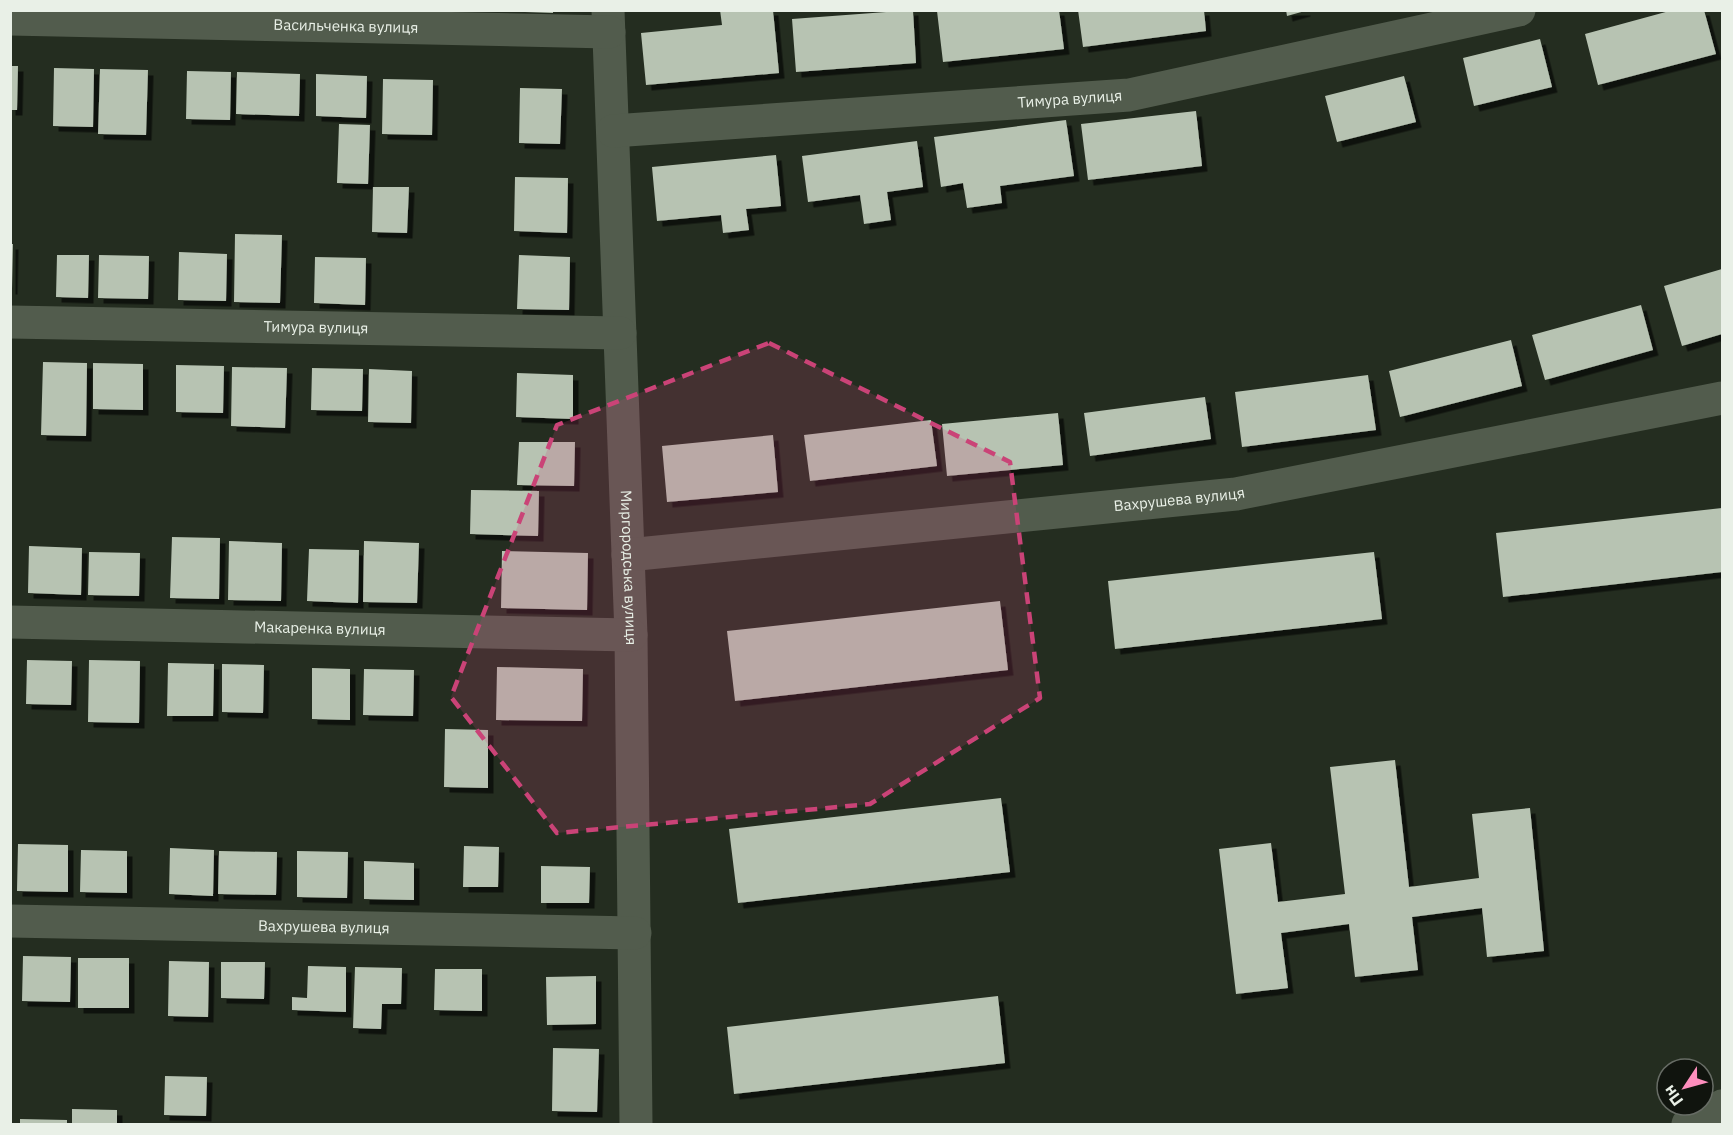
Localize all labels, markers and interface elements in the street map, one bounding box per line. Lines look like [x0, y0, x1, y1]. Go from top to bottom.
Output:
street label: Васильченка вулиця [273, 15, 419, 37]
street label: Тимура вулиця [1017, 86, 1123, 112]
street label: Тимура вулиця [263, 317, 369, 337]
street label: Вахрушева вулиця [1113, 482, 1246, 515]
street label: Миргородська вулиця [617, 490, 641, 645]
street label: Макаренка вулиця [254, 617, 386, 639]
street label: Вахрушева вулиця [258, 916, 390, 937]
north arrow [1655, 1057, 1715, 1117]
text: Пн [1659, 1081, 1687, 1110]

